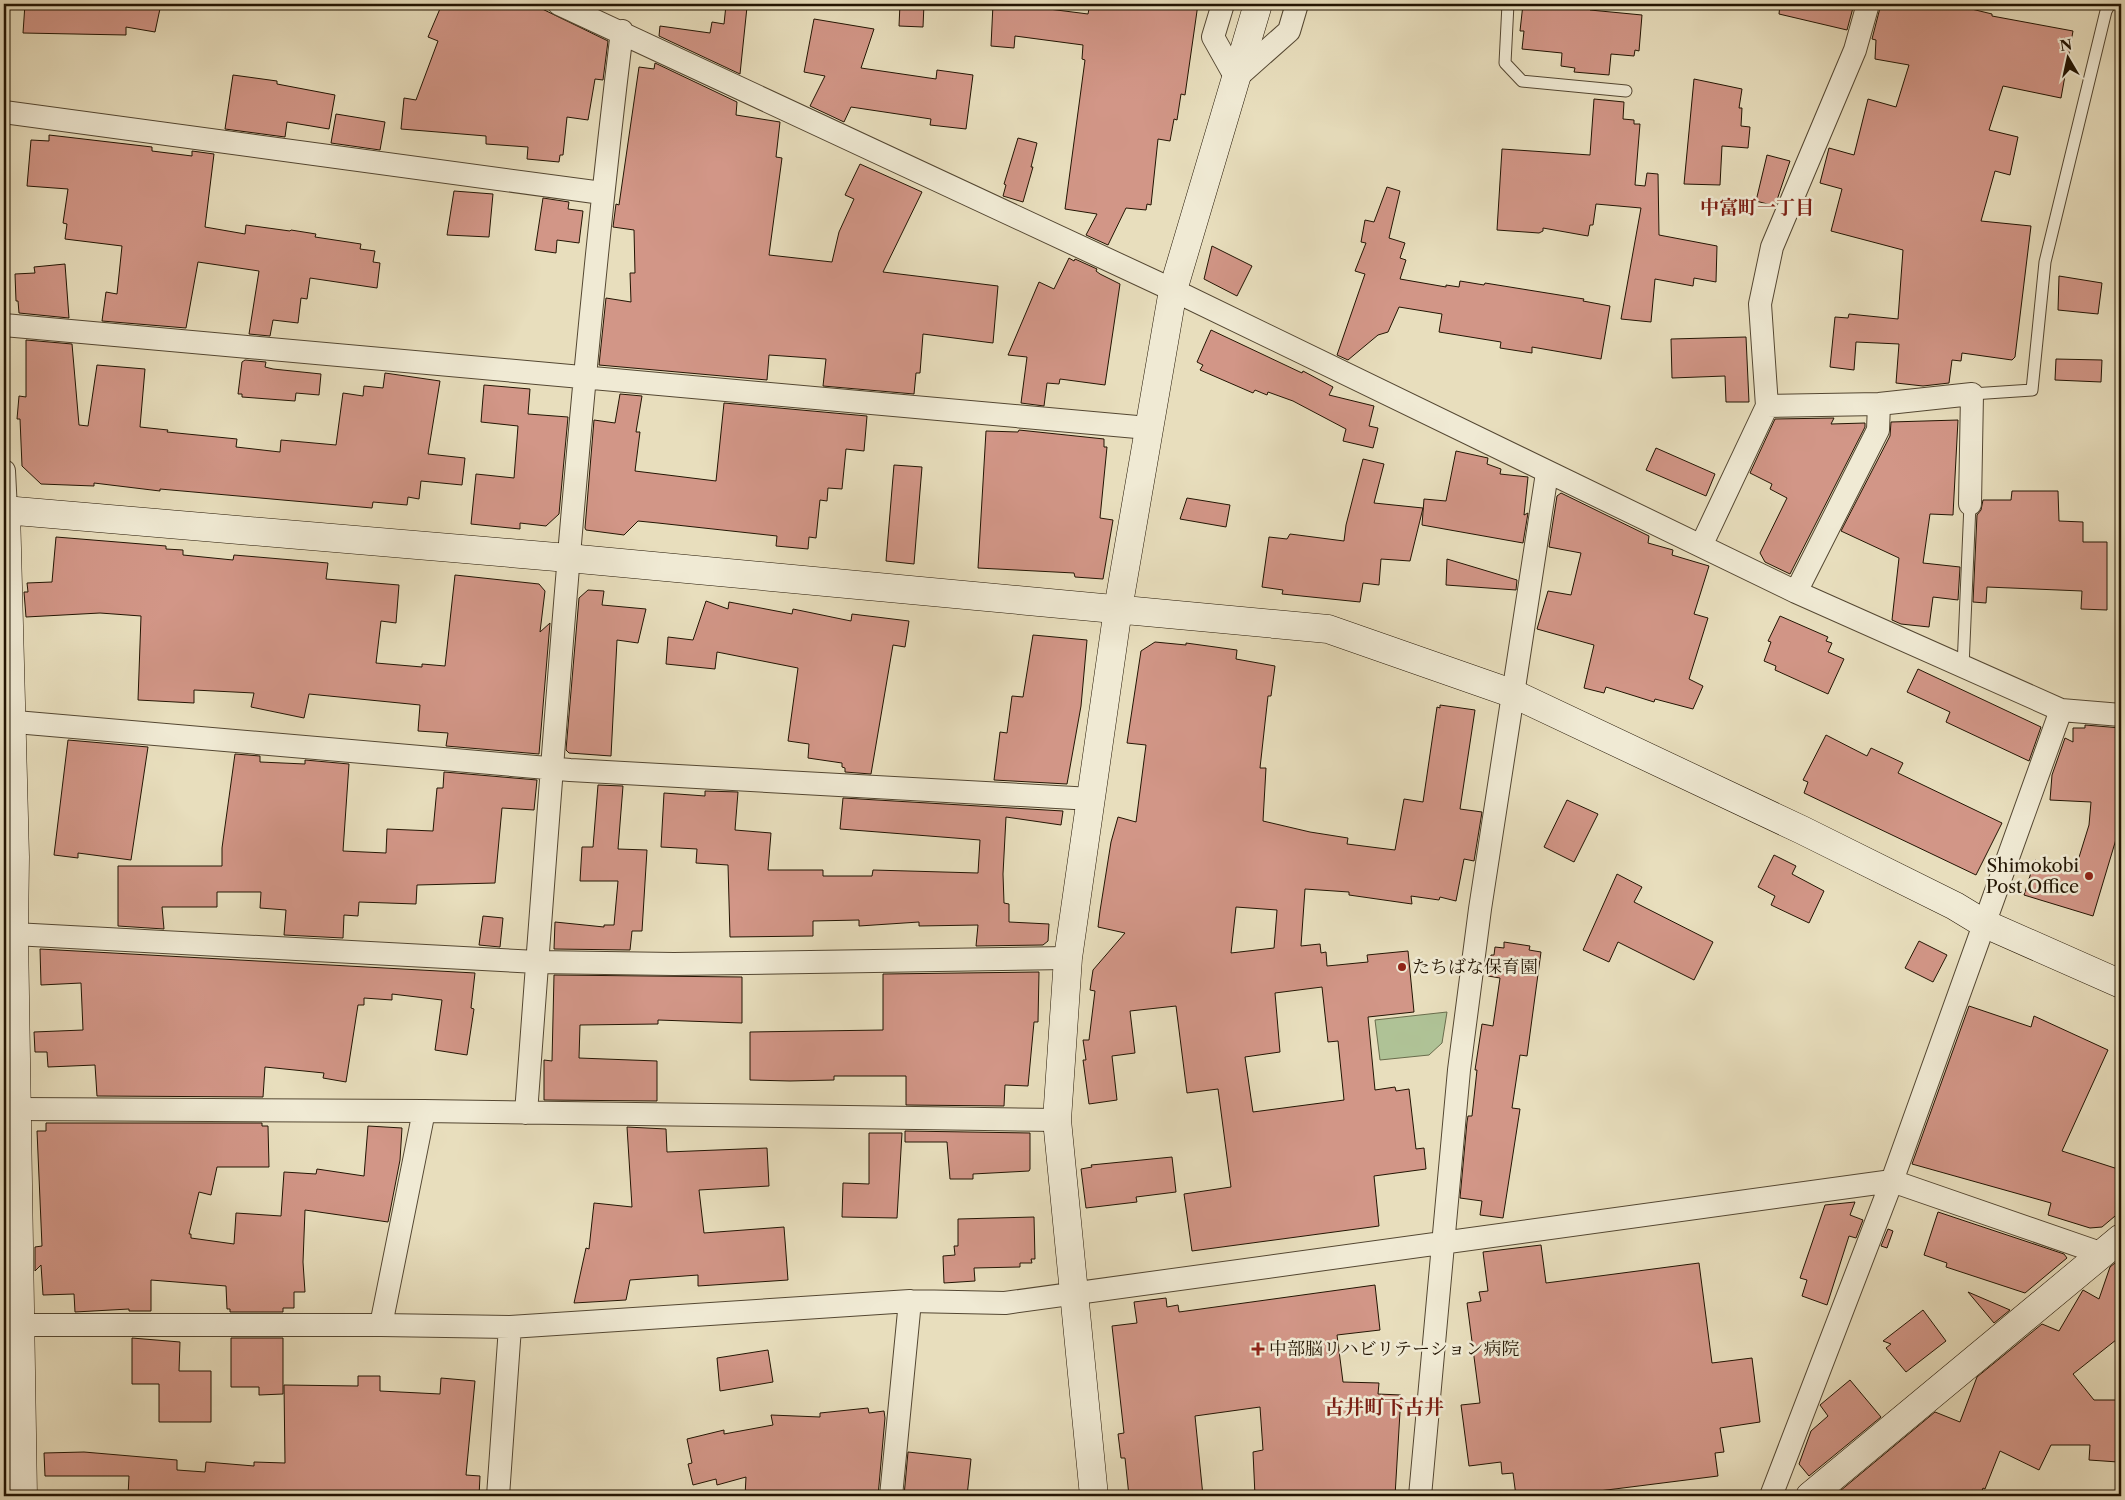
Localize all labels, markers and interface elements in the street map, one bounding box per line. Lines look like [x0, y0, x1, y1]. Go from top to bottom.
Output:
north arrow [2042, 32, 2092, 82]
text: N [2059, 35, 2073, 55]
district label: 中富町一丁目 [1700, 196, 1814, 219]
place label: Shimokobi Post Office [1986, 855, 2080, 898]
marker: Shimokobi Post Office [2083, 870, 2095, 882]
place label: たちばな保育園 [1412, 956, 1538, 978]
marker: たちばな保育園 [1396, 961, 1408, 973]
place label: 中部脳リハビリテーション病院 [1269, 1338, 1519, 1360]
marker: 中部脳リハビリテーション病院 [1251, 1342, 1265, 1356]
district label: 古井町下古井 [1324, 1395, 1444, 1419]

